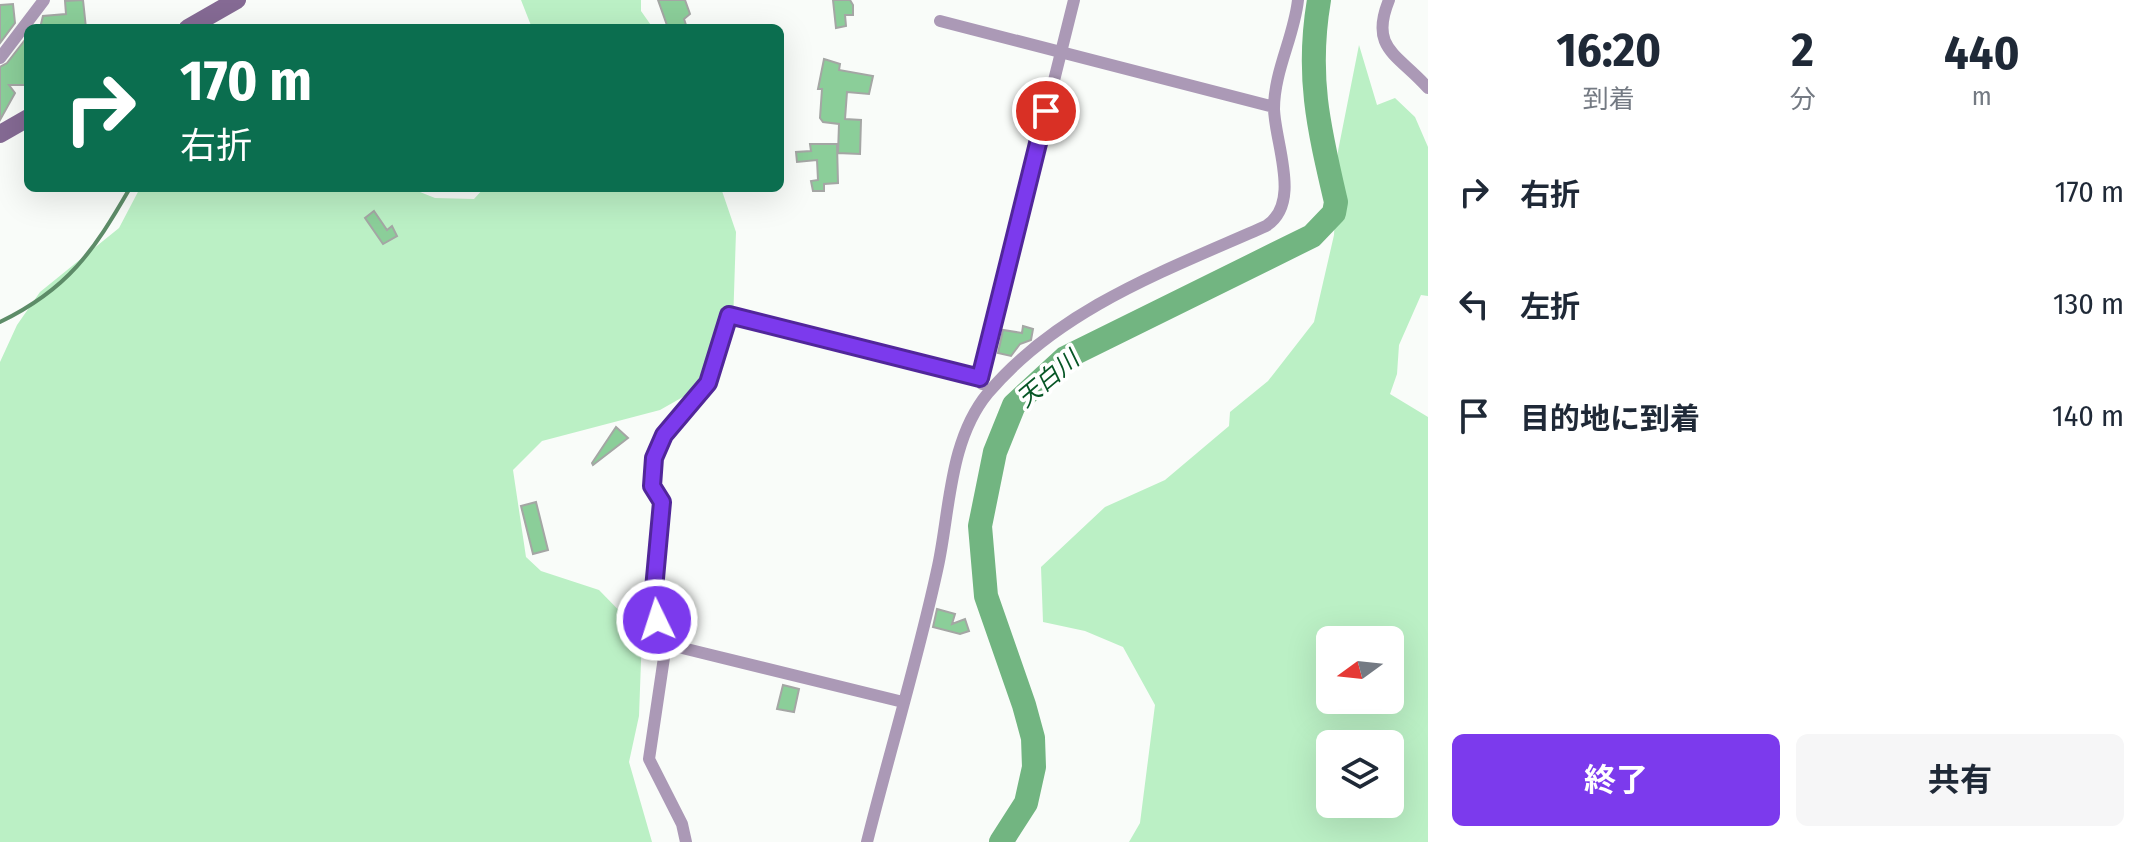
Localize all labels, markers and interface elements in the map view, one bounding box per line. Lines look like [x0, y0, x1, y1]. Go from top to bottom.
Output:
text: 16:20 [1556, 21, 1661, 79]
text: 2 [1792, 21, 1814, 79]
text: 440 [1944, 24, 2020, 82]
text: 170 m [180, 48, 312, 115]
icon: right [48, 56, 152, 160]
pin [1012, 77, 1080, 145]
text: m [1972, 81, 1992, 112]
text: 到着 [1583, 84, 1635, 115]
text: 分 [1790, 84, 1816, 115]
icon: arrive [1024, 89, 1068, 133]
text: 右折 [180, 124, 252, 168]
icon: right [1452, 170, 1496, 214]
text: 170 m [2055, 174, 2124, 210]
text: 右折 [1520, 177, 1580, 213]
icon: left [1452, 282, 1496, 326]
text: 130 m [2053, 286, 2124, 322]
text: 左折 [1520, 289, 1580, 325]
water label: 天白川 [1011, 343, 1087, 413]
icon: arrive [1452, 394, 1496, 438]
text: 140 m [2052, 398, 2124, 434]
text: 目的地に到着 [1520, 401, 1700, 437]
position arrow [615, 578, 699, 662]
north arrow [1316, 626, 1404, 714]
map controls [1316, 626, 1404, 818]
button: layers [1316, 730, 1404, 818]
button: 終了 [1452, 734, 1780, 826]
button: 共有 [1796, 734, 2124, 826]

